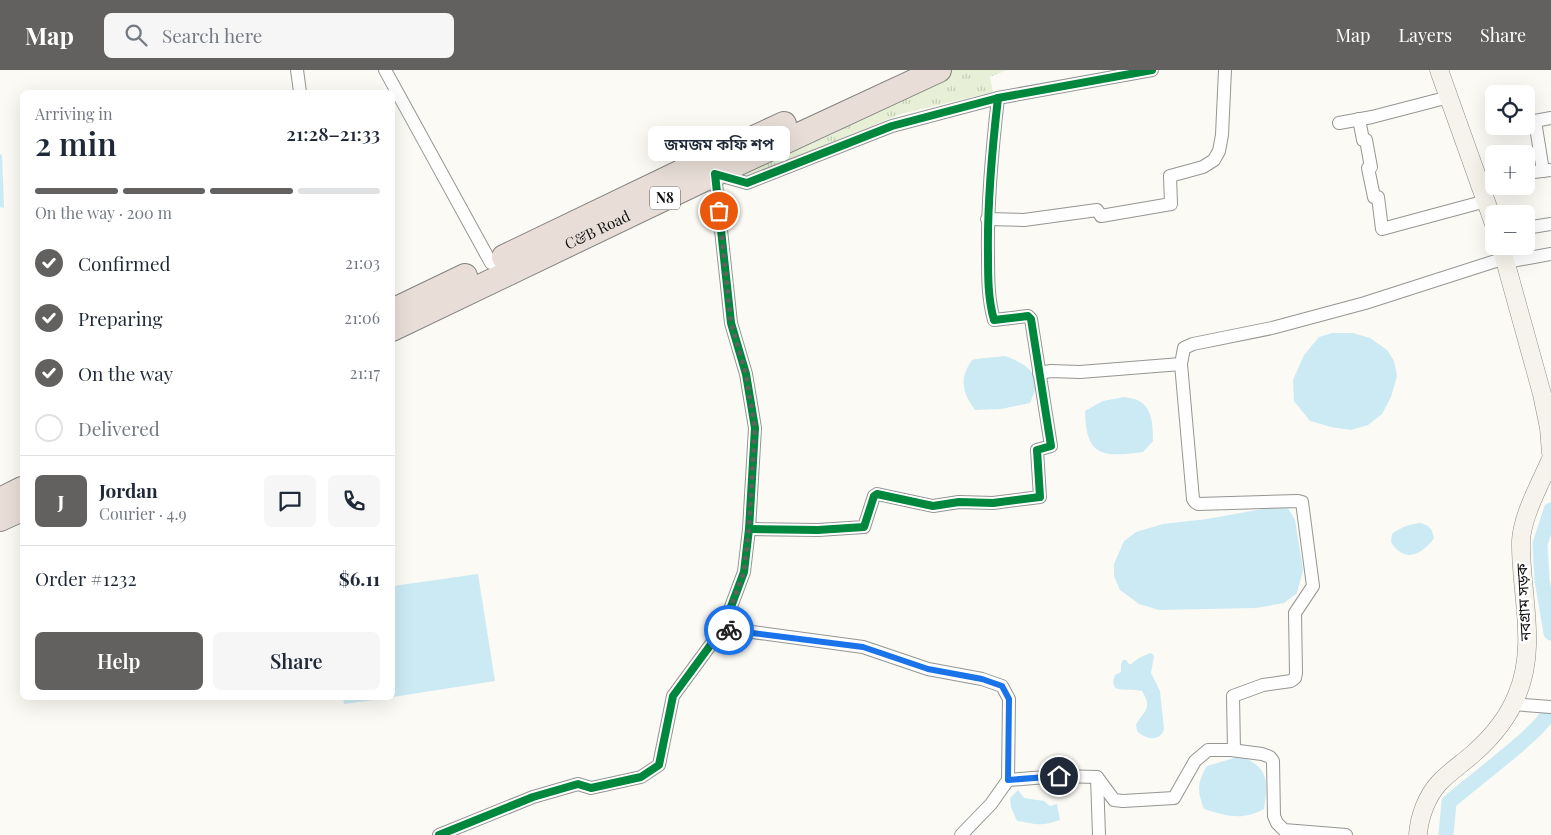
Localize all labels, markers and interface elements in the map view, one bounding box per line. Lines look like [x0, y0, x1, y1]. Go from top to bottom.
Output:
search box [104, 13, 454, 58]
text: Map [25, 19, 74, 51]
icon: search [122, 21, 150, 49]
text: Search here [162, 22, 262, 48]
text: Map [1335, 23, 1370, 47]
text: Layers [1398, 23, 1452, 47]
text: Share [1480, 23, 1526, 47]
map controls [1485, 85, 1535, 255]
button: locate [1485, 85, 1535, 135]
text: Arriving in [35, 103, 113, 124]
text: 21:28–21:33 [286, 120, 380, 146]
text: 2 min [35, 121, 117, 164]
callout: জমজম কফি শপ [648, 126, 790, 161]
text: জমজম কফি শপ [664, 133, 774, 154]
button: + [1485, 145, 1535, 195]
road number: N8 [650, 186, 680, 210]
pin [698, 190, 740, 232]
icon: bag [705, 197, 733, 225]
text: On the way · 200 m [35, 202, 172, 223]
street label: C&B Road [561, 205, 633, 254]
button: − [1485, 205, 1535, 255]
icon: check [35, 249, 63, 277]
text: Confirmed [78, 250, 171, 276]
text: 21:03 [345, 252, 380, 273]
icon: check [35, 304, 63, 332]
text: Preparing [78, 305, 163, 331]
text: 21:06 [344, 307, 380, 328]
icon: check [35, 359, 63, 387]
text: On the way [78, 360, 173, 386]
text: 21:17 [350, 362, 380, 383]
text: Delivered [78, 415, 160, 441]
button: chat [264, 475, 316, 527]
button: phone [328, 475, 380, 527]
text: Jordan [99, 477, 158, 503]
text: J [58, 488, 64, 514]
text: Courier · 4.9 [99, 503, 187, 524]
street label: নবগ্রাম সড়ক [1511, 562, 1535, 642]
text: Order #1232 [35, 565, 137, 591]
text: $6.11 [339, 565, 380, 591]
courier [704, 605, 754, 655]
icon: bike [715, 616, 743, 644]
button: Help [35, 632, 203, 690]
button: Share [213, 632, 380, 690]
pin [1038, 755, 1080, 797]
icon: home [1045, 762, 1073, 790]

